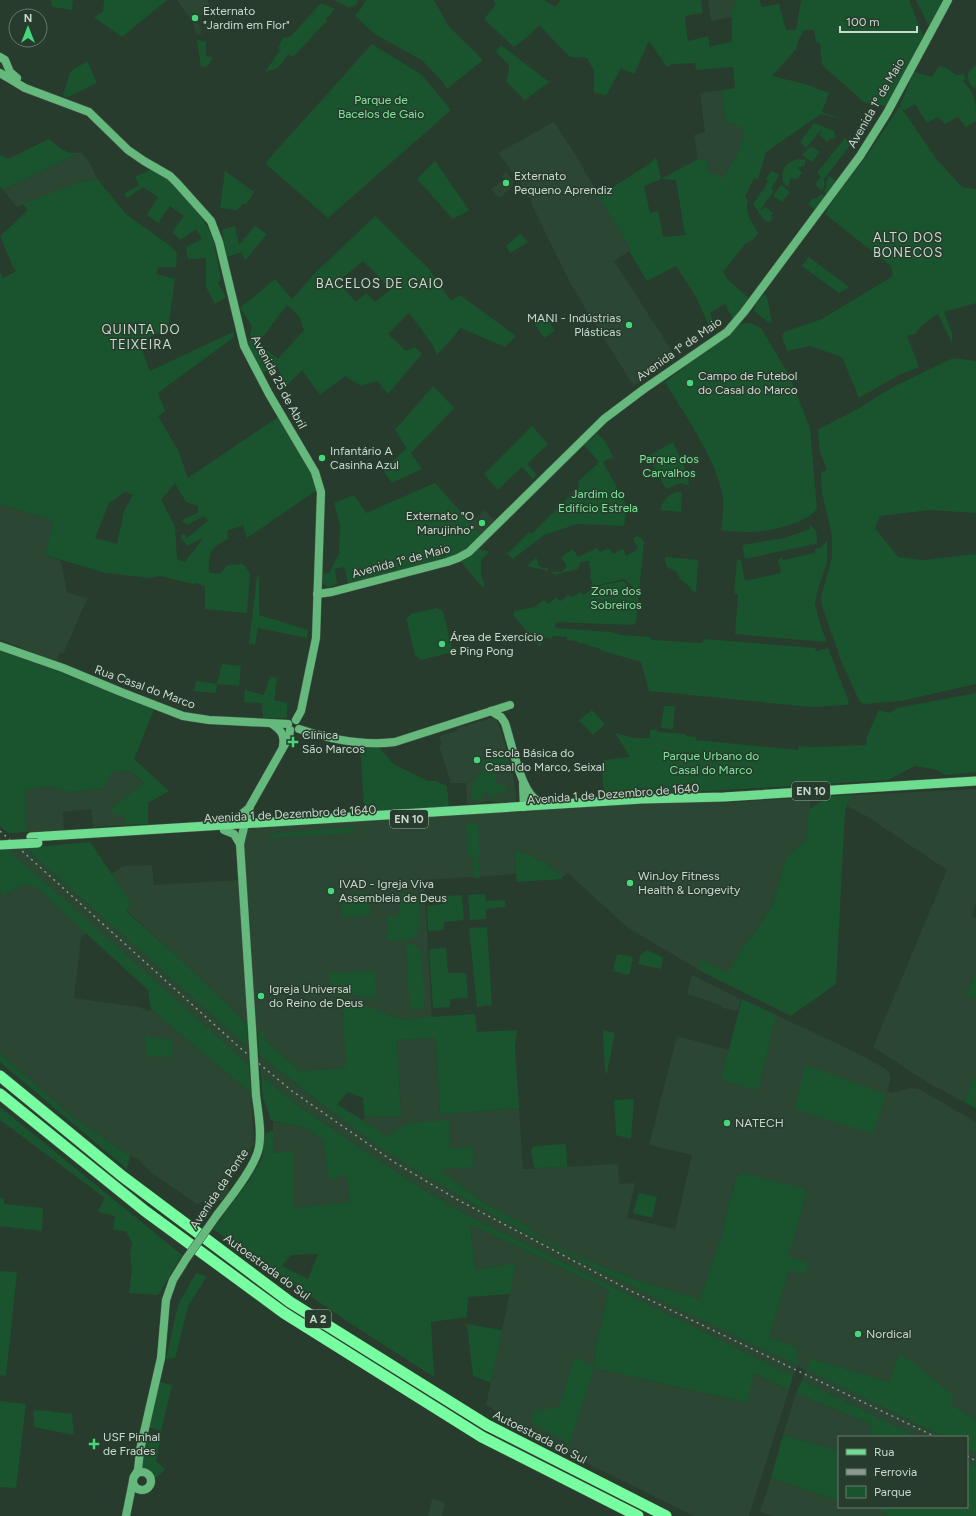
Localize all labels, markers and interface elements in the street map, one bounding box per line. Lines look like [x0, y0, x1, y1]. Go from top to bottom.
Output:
place label: Externato "Jardim em Flor" [203, 4, 290, 32]
north arrow [8, 8, 48, 48]
scale bar [840, 8, 917, 34]
text: N [24, 12, 32, 25]
marker: Externato "Jardim em Flor" [190, 13, 200, 23]
text: 100 m [846, 15, 880, 29]
street label: Avenida 1º de Maio [845, 56, 907, 150]
park label: Parque de Bacelos de Gaio [338, 93, 424, 121]
place label: Externato Pequeno Aprendiz [514, 169, 613, 197]
marker: Externato Pequeno Aprendiz [501, 178, 511, 188]
district label: ALTO DOS BONECOS [873, 230, 943, 260]
district label: BACELOS DE GAIO [316, 276, 444, 291]
place label: MANI - Indústrias Plásticas [527, 311, 621, 339]
street label: Avenida 1º de Maio [634, 314, 724, 384]
marker: MANI - Indústrias Plásticas [624, 320, 634, 330]
district label: QUINTA DO TEIXEIRA [101, 322, 181, 352]
street label: Avenida 25 de Abril [248, 333, 310, 431]
place label: Campo de Futebol do Casal do Marco [698, 369, 798, 397]
marker: Campo de Futebol do Casal do Marco [685, 378, 695, 388]
place label: Infantário A Casinha Azul [330, 444, 399, 472]
park label: Parque dos Carvalhos [639, 452, 699, 480]
marker: Infantário A Casinha Azul [317, 453, 327, 463]
park label: Jardim do Edifício Estrela [558, 487, 638, 515]
place label: Externato "O Marujinho" [406, 509, 474, 537]
marker: Externato "O Marujinho" [477, 518, 487, 528]
street label: Avenida 1º de Maio [350, 541, 452, 581]
park label: Zona dos Sobreiros [590, 584, 642, 612]
place label: Área de Exercício e Ping Pong [450, 630, 543, 658]
marker: Área de Exercício e Ping Pong [437, 639, 447, 649]
street label: Rua Casal do Marco [93, 662, 197, 712]
place label: Clínica São Marcos [302, 728, 365, 756]
marker: Clínica São Marcos [287, 736, 299, 748]
place label: Escola Básica do Casal do Marco, Seixal [485, 746, 605, 774]
park label: Parque Urbano do Casal do Marco [663, 749, 759, 777]
marker: Escola Básica do Casal do Marco, Seixal [472, 755, 482, 765]
street label: Avenida 1 de Dezembro de 1640 [526, 781, 700, 807]
road number: EN 10 [792, 782, 830, 800]
street label: Avenida 1 de Dezembro de 1640 [203, 802, 377, 826]
road number: EN 10 [390, 810, 428, 828]
place label: WinJoy Fitness Health & Longevity [638, 869, 741, 897]
place label: IVAD - Igreja Viva Assembleia de Deus [339, 877, 447, 905]
marker: WinJoy Fitness Health & Longevity [625, 878, 635, 888]
marker: IVAD - Igreja Viva Assembleia de Deus [326, 886, 336, 896]
place label: Igreja Universal do Reino de Deus [269, 982, 363, 1010]
marker: Igreja Universal do Reino de Deus [256, 991, 266, 1001]
place label: NATECH [735, 1116, 784, 1130]
marker: NATECH [722, 1118, 732, 1128]
street label: Avenida da Ponte [187, 1146, 251, 1232]
street label: Autoestrada do Sul [221, 1231, 313, 1303]
road number: A 2 [305, 1310, 331, 1328]
place label: Nordical [866, 1327, 911, 1341]
marker: Nordical [853, 1329, 863, 1339]
street label: Autoestrada do Sul [491, 1407, 589, 1467]
place label: USF Pinhal de Frades [103, 1430, 160, 1458]
legend [838, 1436, 968, 1508]
marker: USF Pinhal de Frades [88, 1438, 100, 1450]
text: Rua [874, 1445, 894, 1459]
text: Ferrovia [874, 1465, 917, 1479]
text: Parque [874, 1485, 912, 1499]

